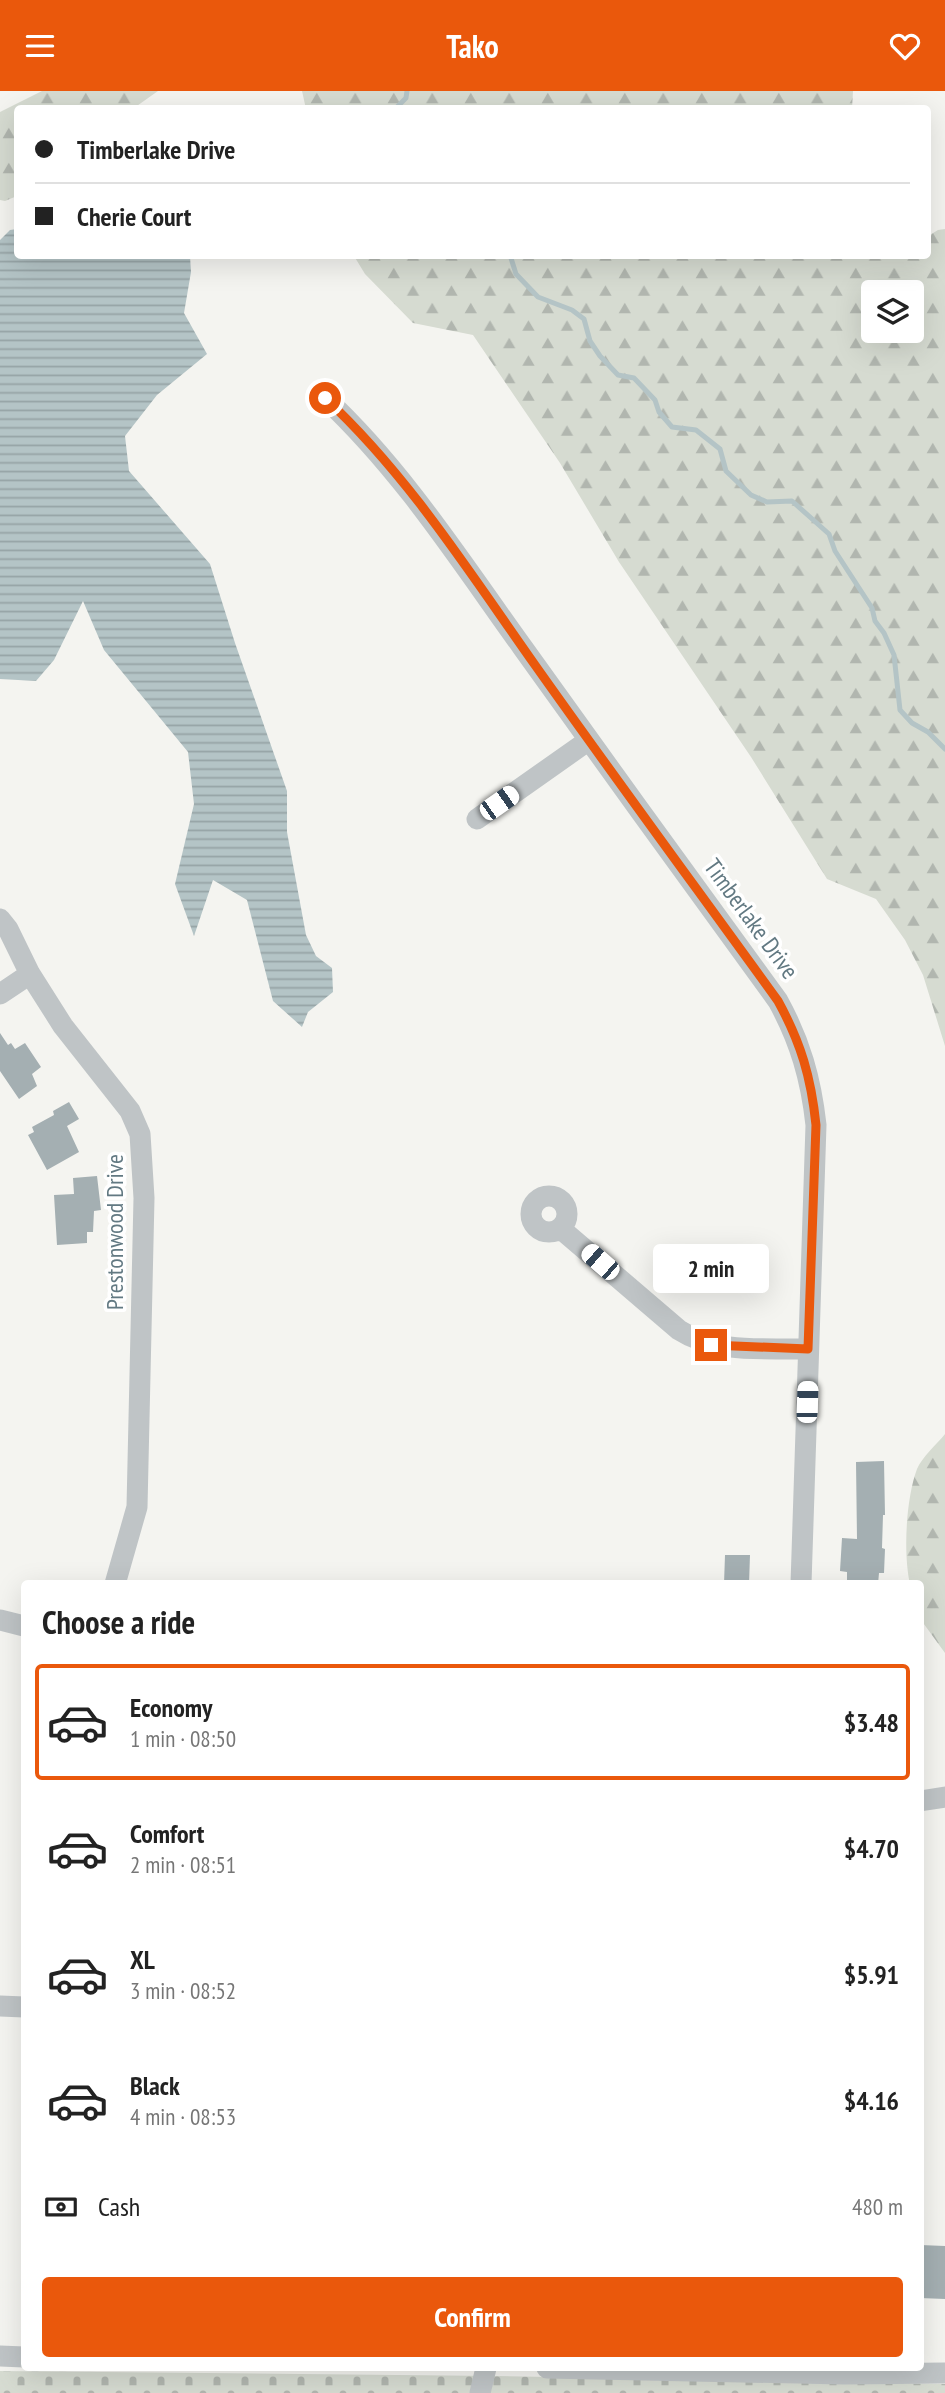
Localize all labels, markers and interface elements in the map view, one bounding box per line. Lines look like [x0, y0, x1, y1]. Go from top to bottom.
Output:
text: Tako [446, 25, 499, 67]
icon: menu [21, 27, 59, 65]
icon: heart [886, 27, 924, 65]
text: Timberlake Drive [77, 133, 235, 166]
text: Cherie Court [77, 200, 191, 233]
map controls [861, 280, 924, 343]
button: layers [861, 280, 924, 343]
route start [309, 382, 341, 414]
car [476, 782, 523, 824]
street label: Timberlake Drive [697, 852, 805, 985]
street label: Prestonwood Drive [99, 1154, 130, 1310]
car [578, 1240, 623, 1284]
callout: 2 min [653, 1243, 769, 1293]
text: 2 min [688, 1254, 734, 1283]
route end [695, 1329, 727, 1361]
car [796, 1381, 819, 1423]
text: Choose a ride [42, 1601, 195, 1643]
icon: car [46, 1691, 109, 1754]
text: Economy [130, 1691, 212, 1724]
text: $3.48 [844, 1706, 899, 1739]
text: 1 min · 08:50 [130, 1724, 236, 1753]
icon: car [46, 1817, 109, 1880]
text: Comfort [130, 1817, 204, 1850]
text: $4.70 [844, 1832, 899, 1865]
text: 2 min · 08:51 [130, 1850, 236, 1879]
icon: car [46, 1943, 109, 2006]
text: XL [130, 1943, 155, 1976]
text: $5.91 [844, 1958, 899, 1991]
text: 3 min · 08:52 [130, 1976, 236, 2005]
icon: car [46, 2069, 109, 2132]
text: Black [130, 2069, 180, 2102]
text: $4.16 [844, 2084, 899, 2117]
text: 4 min · 08:53 [130, 2102, 236, 2131]
icon: cash [42, 2188, 80, 2226]
text: Cash [98, 2190, 140, 2223]
text: 480 m [852, 2192, 903, 2221]
button: Confirm [42, 2277, 903, 2357]

